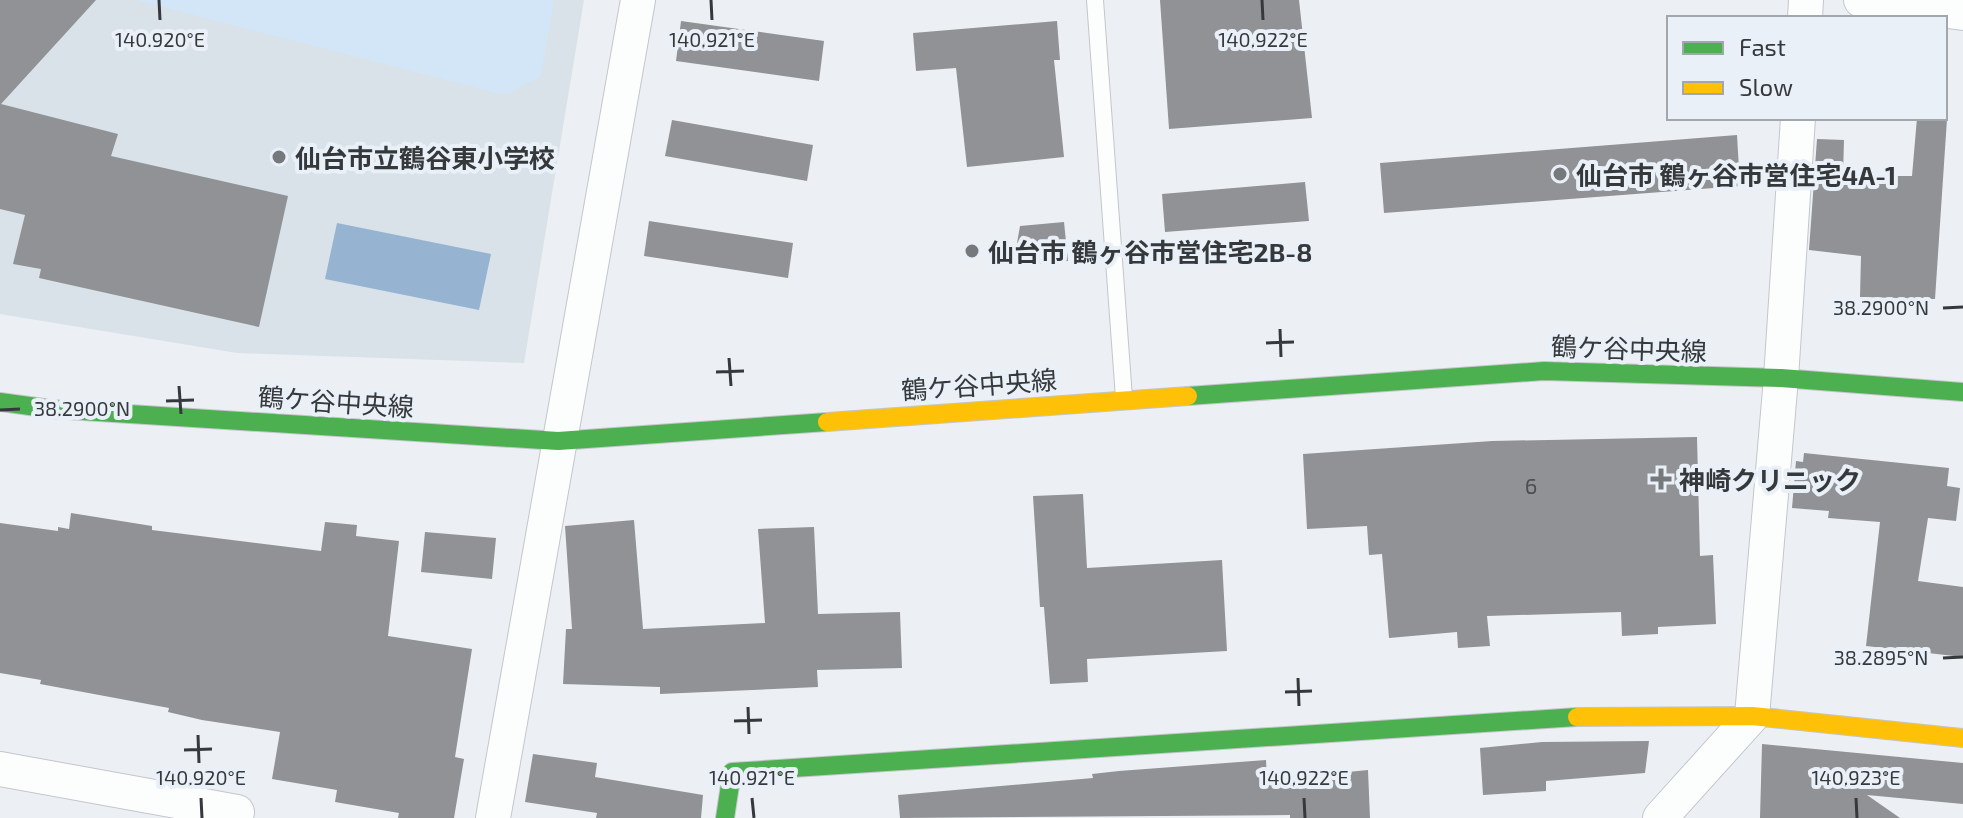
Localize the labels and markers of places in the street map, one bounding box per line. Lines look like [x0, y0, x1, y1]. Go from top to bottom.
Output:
place label: 仙台市立鶴谷東小学校 [295, 142, 555, 173]
marker: 仙台市立鶴谷東小学校 [270, 148, 288, 166]
place label: 仙台市 鶴ヶ谷市営住宅4A-1 [1576, 159, 1896, 190]
marker: 仙台市 鶴ヶ谷市営住宅4A-1 [1551, 165, 1569, 183]
place label: 仙台市 鶴ヶ谷市営住宅2B-8 [988, 236, 1312, 267]
marker: 仙台市 鶴ヶ谷市営住宅2B-8 [963, 242, 981, 260]
place label: 神崎クリニック [1679, 464, 1861, 495]
marker: 神崎クリニック [1650, 468, 1672, 490]

